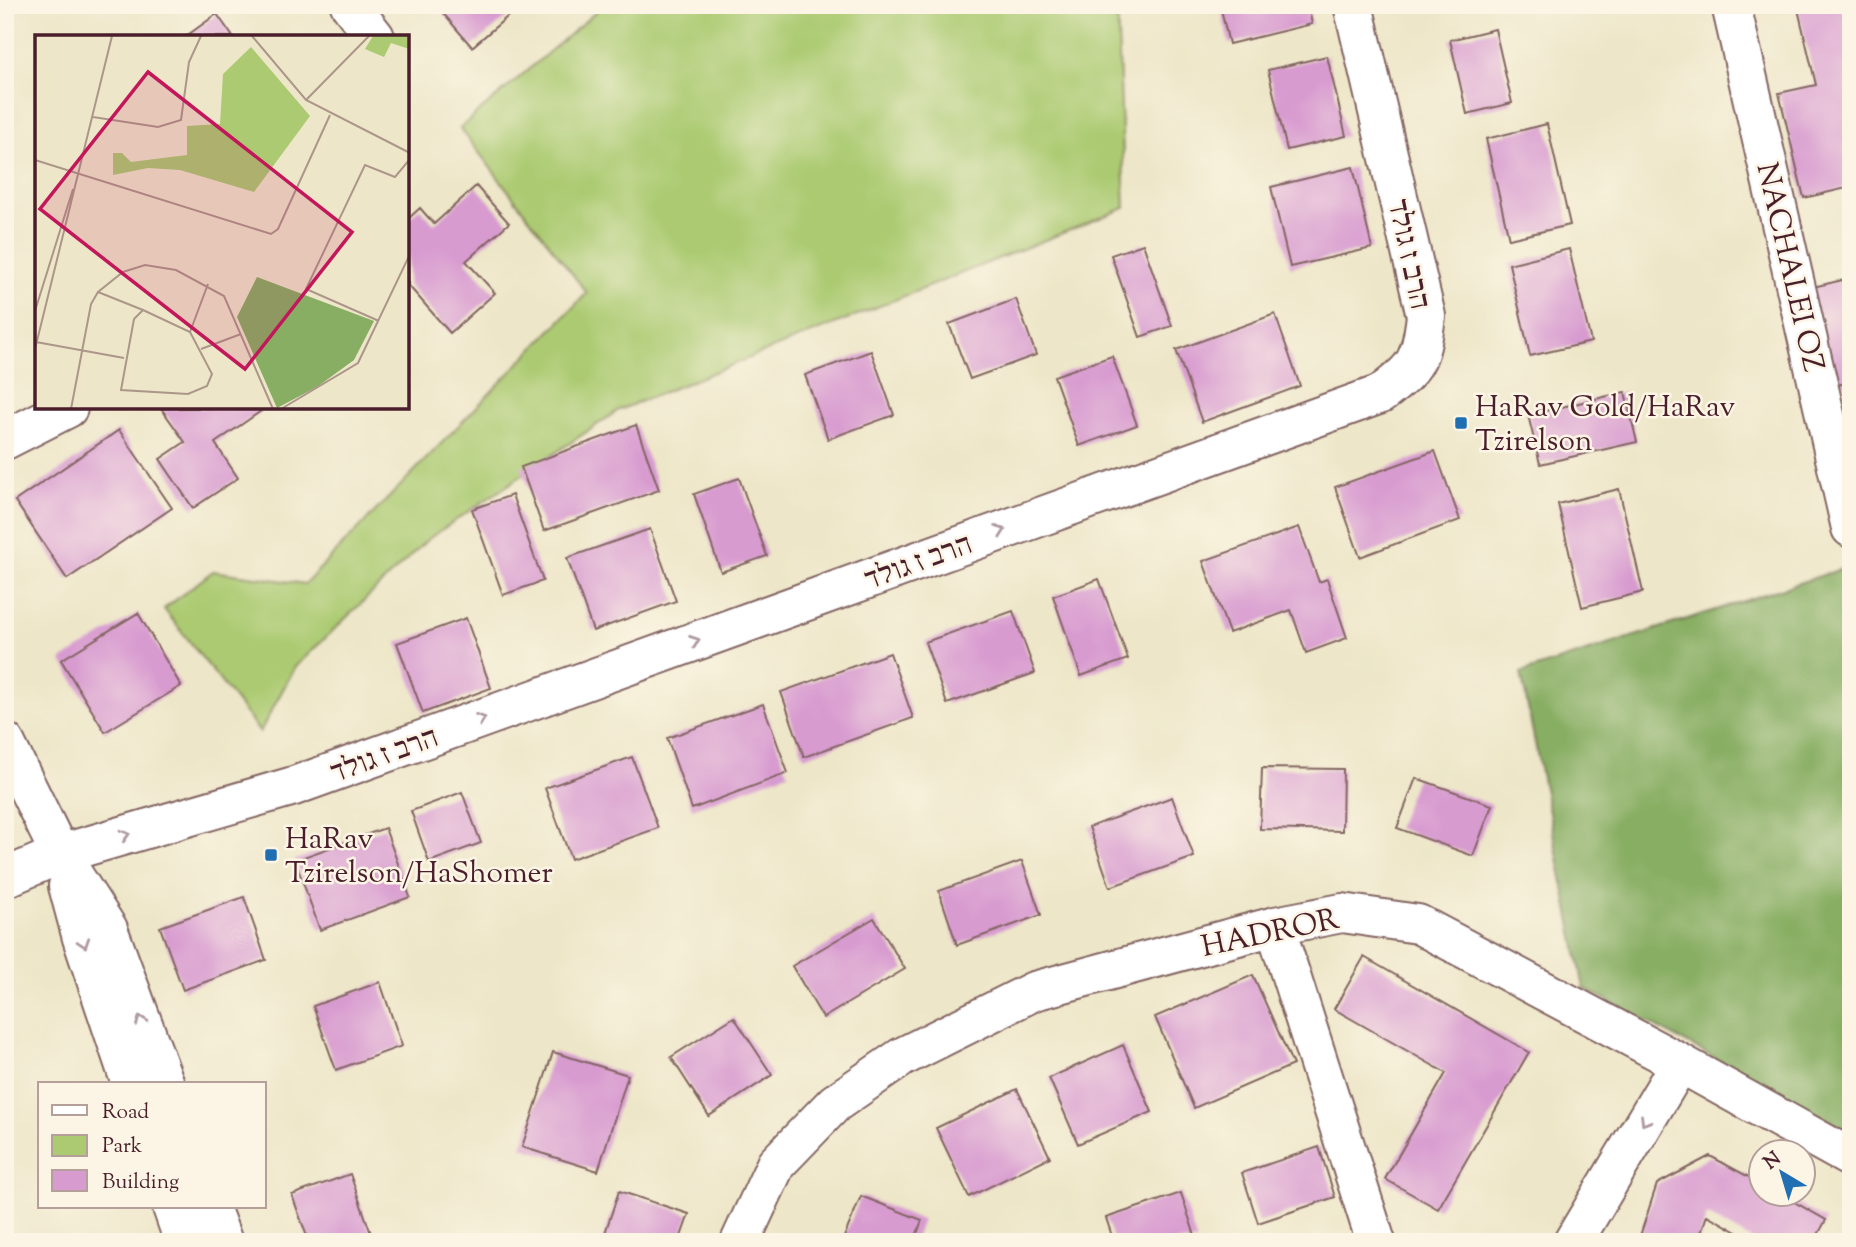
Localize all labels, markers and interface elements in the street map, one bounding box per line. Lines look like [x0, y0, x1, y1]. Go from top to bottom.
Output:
inset map [35, 35, 410, 410]
street label: NACHALEI OZ [1744, 159, 1834, 377]
street label: הרב ז גולד [1375, 195, 1440, 314]
place label: HaRav Gold/HaRav Tzirelson [1475, 387, 1736, 464]
marker: HaRav Gold/HaRav Tzirelson [1453, 415, 1469, 431]
street label: הרב ז גולד [859, 524, 979, 603]
one-way arrow [995, 525, 1007, 539]
one-way arrow [689, 635, 701, 649]
one-way arrow [475, 713, 487, 727]
street label: הרב ז גולד [325, 717, 445, 796]
place label: HaRav Tzirelson/HaShomer [285, 819, 553, 896]
one-way arrow [119, 828, 131, 843]
marker: HaRav Tzirelson/HaShomer [263, 847, 279, 863]
street label: HADROR [1198, 899, 1344, 970]
one-way arrow [75, 937, 90, 949]
one-way arrow [136, 1015, 150, 1027]
legend [38, 1082, 266, 1208]
text: Road [102, 1098, 149, 1128]
one-way arrow [1640, 1114, 1653, 1127]
text: Park [102, 1132, 143, 1162]
north arrow [1748, 1138, 1818, 1208]
text: N [1759, 1146, 1787, 1177]
text: Building [102, 1168, 179, 1198]

